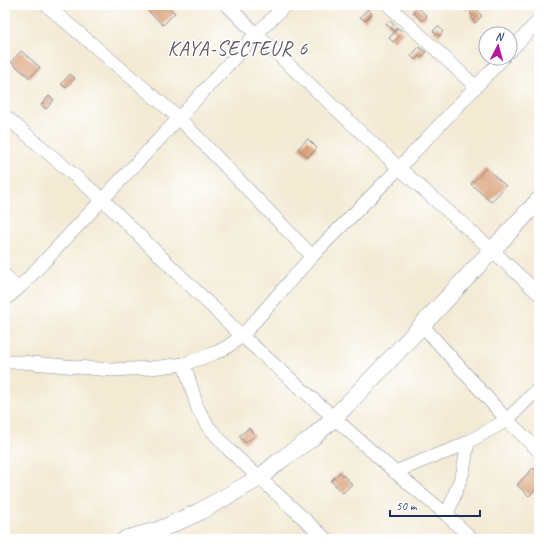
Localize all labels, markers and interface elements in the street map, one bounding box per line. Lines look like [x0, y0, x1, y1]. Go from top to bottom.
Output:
north arrow [478, 26, 518, 66]
text: N [495, 29, 505, 44]
district label: KAYA-SECTEUR 6 [168, 36, 308, 61]
scale bar [390, 492, 480, 518]
text: 50 m [396, 498, 418, 514]

